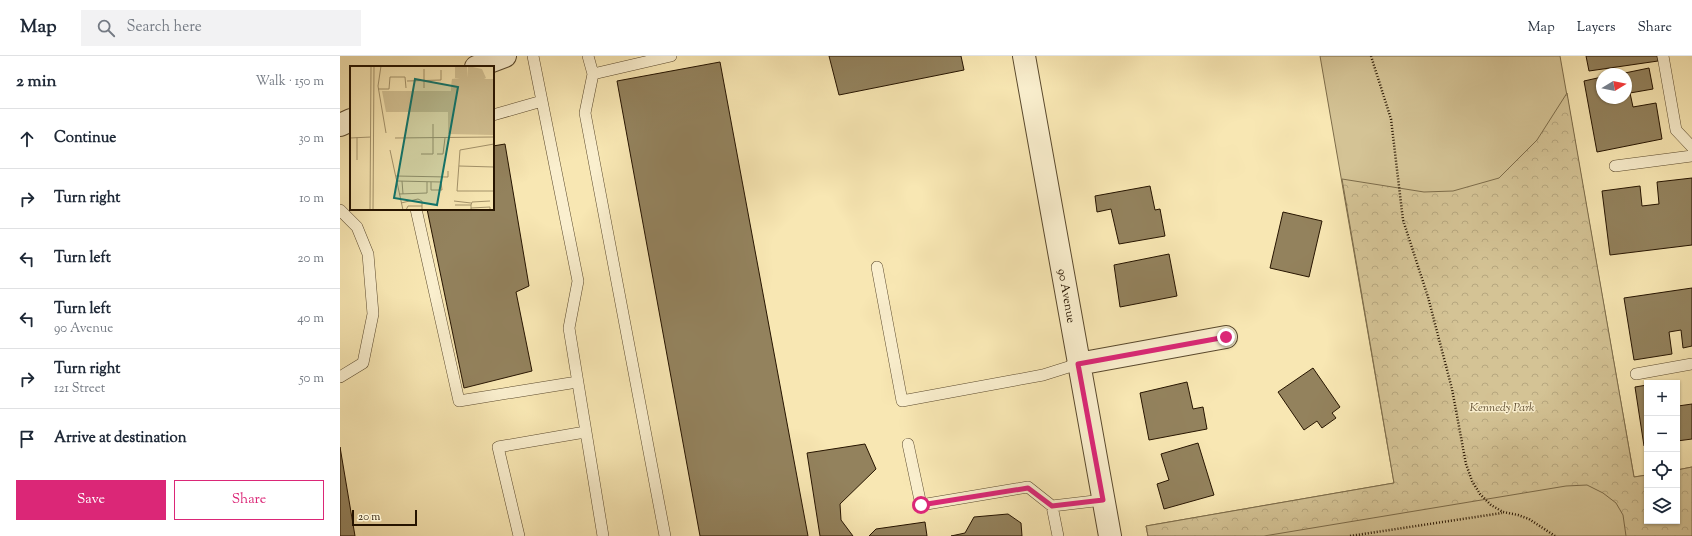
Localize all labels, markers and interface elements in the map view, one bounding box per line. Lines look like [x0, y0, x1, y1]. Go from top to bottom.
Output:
search box [81, 10, 361, 46]
text: Map [20, 14, 57, 41]
icon: search [95, 17, 117, 39]
text: Search here [127, 17, 202, 38]
text: Map [1528, 18, 1555, 38]
text: Layers [1577, 18, 1615, 38]
text: Share [1637, 18, 1672, 38]
inset map [350, 66, 494, 210]
north arrow [1596, 68, 1632, 104]
text: 2 min [16, 70, 57, 94]
text: Walk · 150 m [255, 73, 324, 91]
icon: ahead [16, 128, 38, 150]
text: Continue [54, 128, 116, 149]
text: 30 m [298, 130, 324, 148]
icon: right [16, 188, 38, 210]
text: Turn right [54, 188, 120, 209]
text: 10 m [299, 190, 324, 208]
icon: left [16, 248, 38, 270]
text: Turn left [54, 248, 111, 269]
text: 20 m [298, 250, 324, 268]
street label: 90 Avenue [1052, 267, 1080, 325]
text: Turn left [54, 299, 111, 320]
icon: left [16, 308, 38, 330]
text: 40 m [297, 310, 324, 328]
text: 90 Avenue [54, 320, 113, 338]
route end [1217, 328, 1235, 346]
text: Turn right [54, 359, 120, 380]
icon: right [16, 368, 38, 390]
text: 50 m [299, 370, 324, 388]
text: 121 Street [54, 380, 105, 398]
map controls [1644, 380, 1680, 524]
button: + [1644, 380, 1680, 416]
park label: Kennedy Park [1469, 399, 1535, 417]
button: − [1644, 416, 1680, 452]
icon: arrive [16, 428, 38, 450]
text: Arrive at destination [54, 428, 187, 449]
button: locate [1644, 452, 1680, 488]
button: Save [16, 480, 166, 520]
button: Share [174, 480, 324, 520]
button: layers [1644, 488, 1680, 524]
route start [912, 496, 930, 514]
scale bar [352, 508, 417, 527]
text: 20 m [358, 509, 380, 525]

